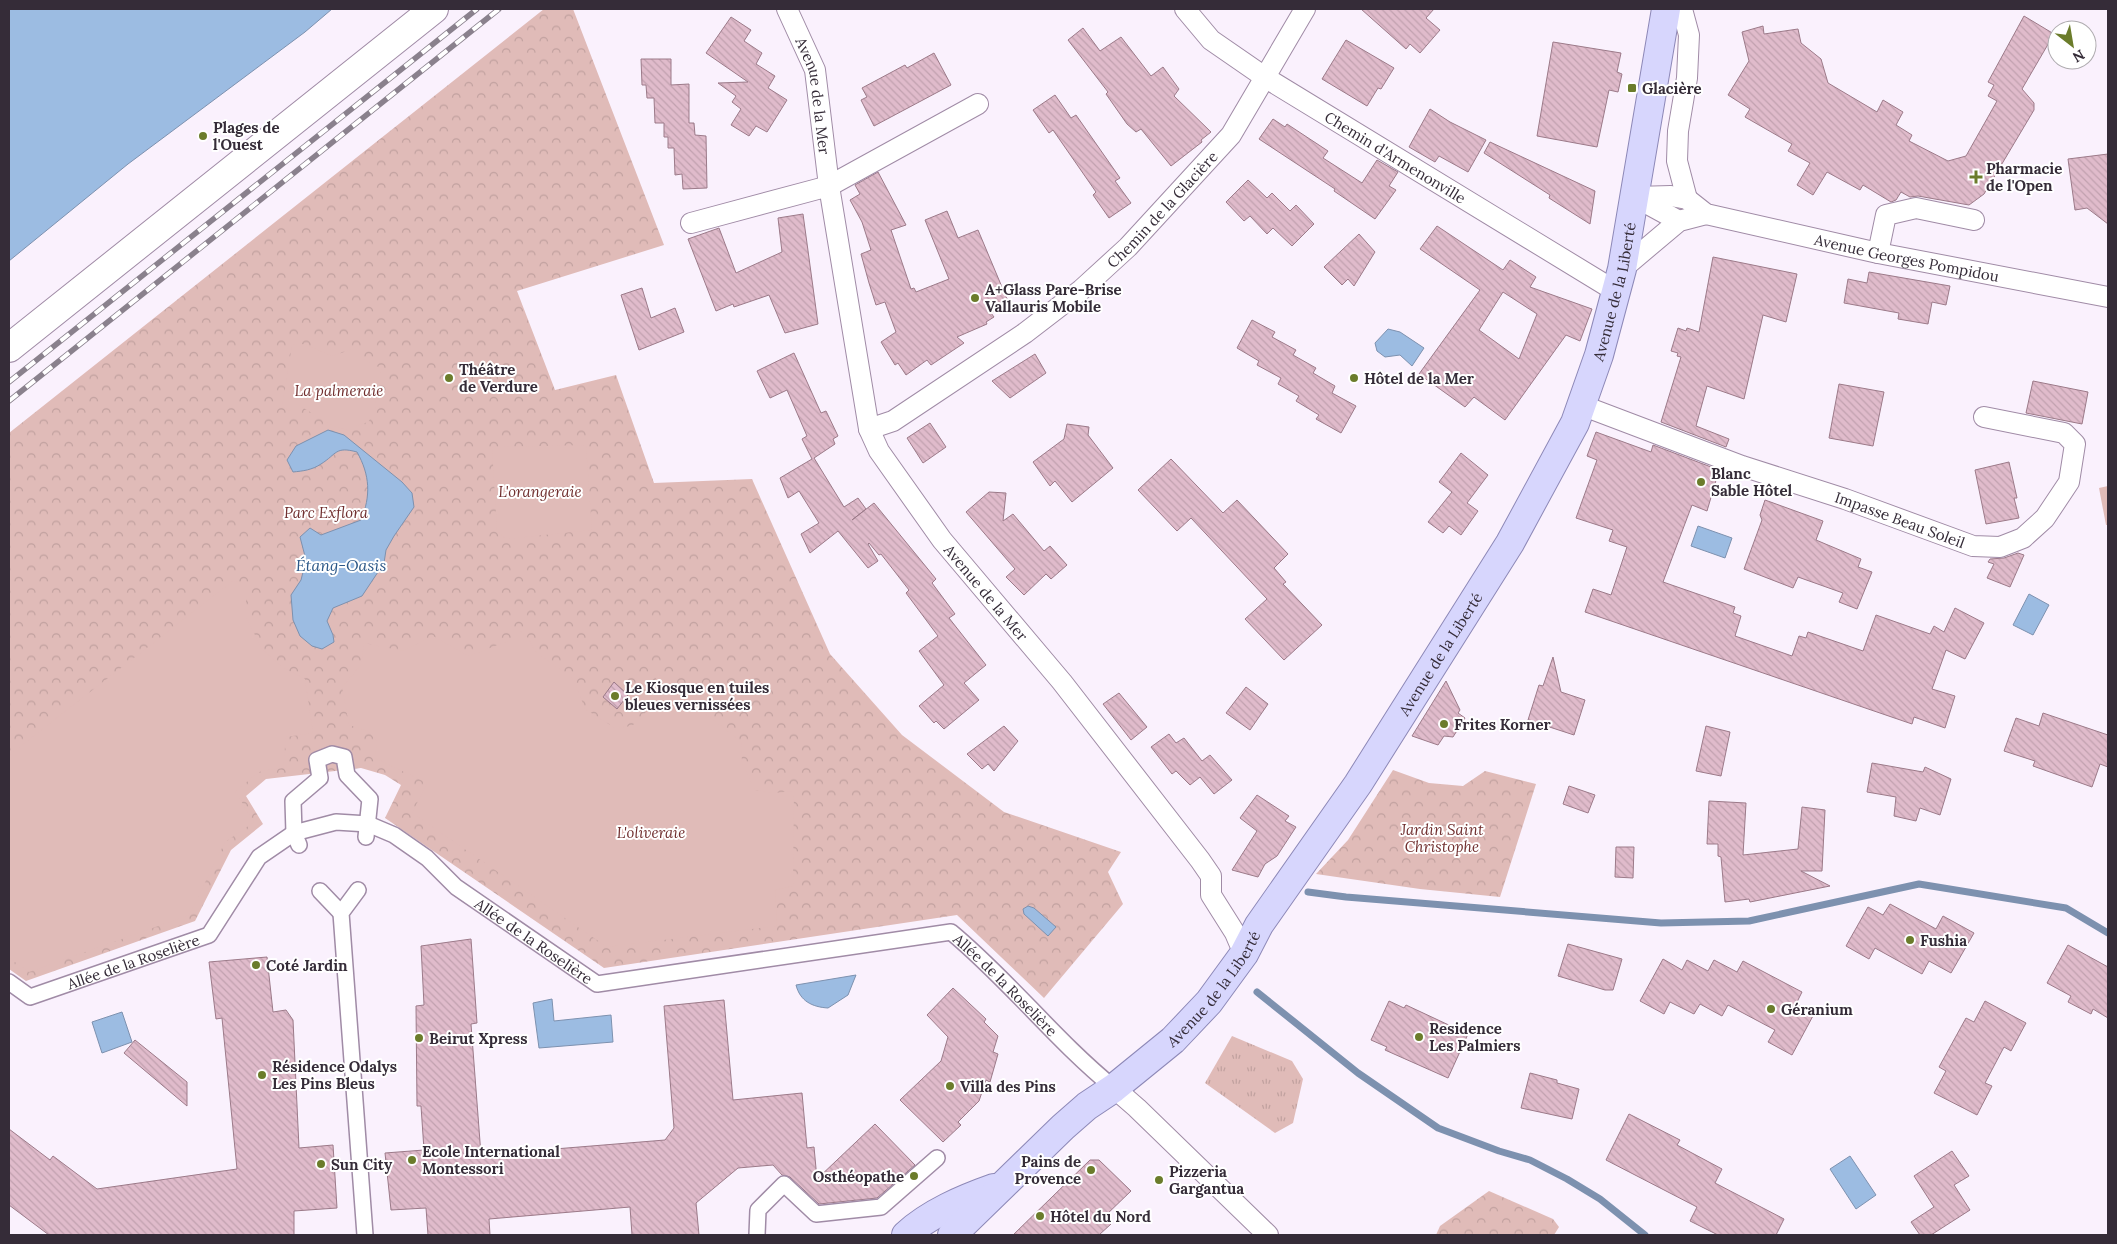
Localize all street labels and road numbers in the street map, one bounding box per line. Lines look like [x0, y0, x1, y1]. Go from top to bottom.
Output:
street label: Avenue de la Mer [791, 33, 835, 156]
street label: Chemin d'Armenonville [1321, 107, 1470, 207]
street label: Chemin de la Glacière [1102, 147, 1221, 272]
street label: Avenue de la Liberté [1588, 221, 1639, 364]
street label: Avenue Georges Pompidou [1812, 229, 2001, 285]
street label: Impasse Beau Soleil [1833, 487, 1968, 552]
street label: Avenue de la Mer [940, 540, 1033, 645]
street label: Avenue de la Liberté [1394, 589, 1486, 720]
street label: Allée de la Roselière [471, 893, 597, 988]
street label: Avenue de la Liberté [1162, 927, 1264, 1051]
street label: Allée de la Roselière [949, 928, 1062, 1040]
street label: Allée de la Roselière [64, 930, 202, 993]

